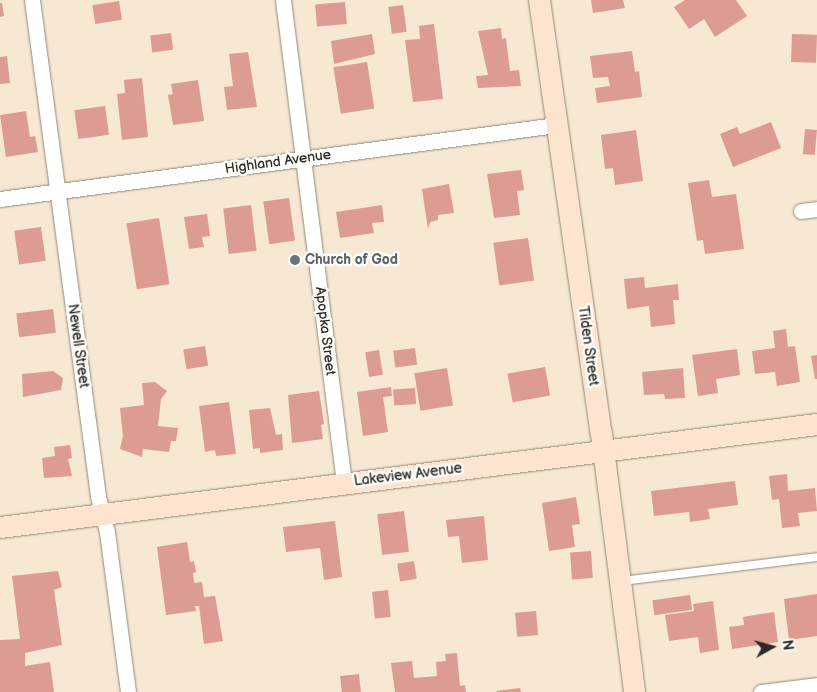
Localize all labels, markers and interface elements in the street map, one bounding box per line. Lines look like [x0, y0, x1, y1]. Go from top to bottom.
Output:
street label: Highland Avenue [224, 146, 332, 178]
place label: Church of God [305, 252, 398, 268]
marker: Church of God [289, 254, 301, 266]
street label: Apopka Street [311, 286, 339, 376]
street label: Newell Street [64, 303, 92, 389]
street label: Tilden Street [574, 305, 602, 387]
street label: Lakeview Avenue [353, 460, 463, 490]
north arrow [747, 622, 797, 672]
text: N [778, 639, 796, 651]

